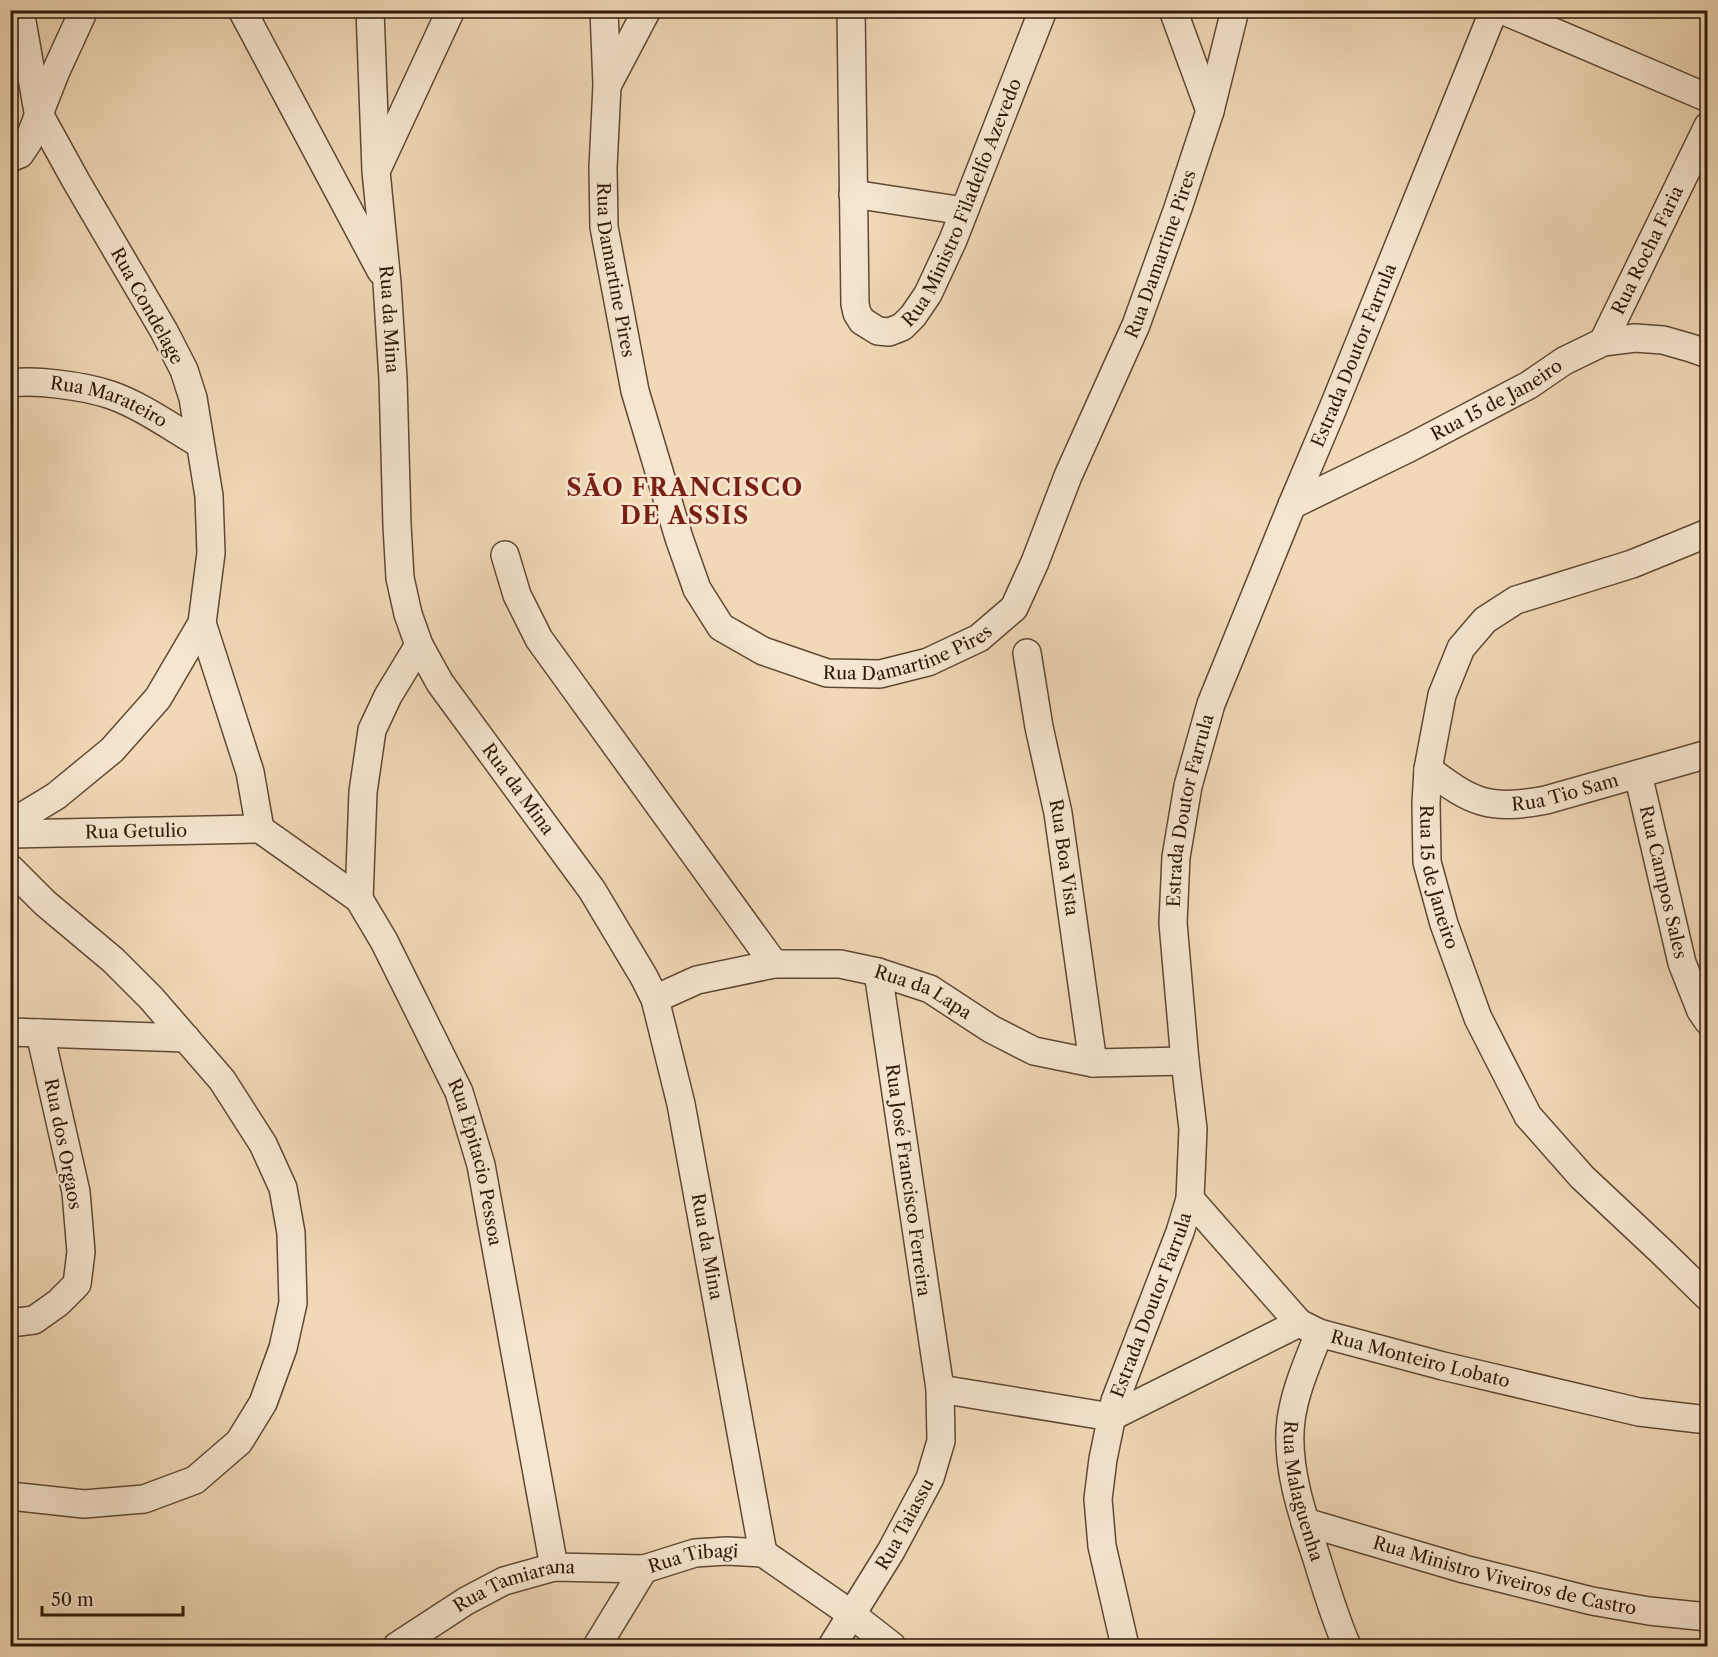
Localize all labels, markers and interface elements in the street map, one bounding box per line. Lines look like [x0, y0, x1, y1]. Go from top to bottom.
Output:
street label: Rua Ministro Filadelfo Azevedo [898, 75, 1026, 331]
street label: Rua Damartine Pires [1120, 167, 1201, 342]
street label: Rua Damartine Pires [592, 182, 639, 359]
street label: Rua Rocha Faria [1607, 182, 1688, 318]
street label: Rua Condelage [106, 244, 188, 368]
street label: Estrada Doutor Farrula [1307, 260, 1401, 451]
street label: Rua da Mina [374, 264, 404, 374]
street label: Rua 15 de Janeiro [1427, 354, 1567, 446]
street label: Rua Marateiro [49, 372, 171, 432]
district label: SÃO FRANCISCO DE ASSIS [566, 473, 804, 530]
street label: Rua Damartine Pires [823, 620, 997, 686]
street label: Estrada Doutor Farrula [1163, 711, 1219, 908]
street label: Rua da Mina [477, 739, 559, 840]
street label: Rua Tio Sam [1511, 769, 1621, 816]
street label: Rua Boa Vista [1044, 797, 1083, 918]
street label: Rua Campos Sales [1635, 803, 1692, 961]
street label: Rua 15 de Janeiro [1415, 805, 1463, 952]
street label: Rua Getulio [85, 819, 187, 844]
street label: Rua da Lapa [872, 961, 976, 1024]
street label: Rua José Francisco Ferreira [881, 1062, 935, 1298]
street label: Rua Epitacio Pessoa [443, 1075, 507, 1248]
street label: Rua dos Orgaos [39, 1077, 87, 1211]
street label: Rua da Mina [687, 1192, 728, 1302]
street label: Estrada Doutor Farrula [1106, 1209, 1196, 1401]
street label: Rua Monteiro Lobato [1328, 1326, 1512, 1392]
street label: Rua Malaguenha [1279, 1420, 1328, 1564]
street label: Rua Taiassu [871, 1475, 939, 1574]
street label: Rua Ministro Viveiros de Castro [1370, 1532, 1638, 1620]
street label: Rua Tibagi [645, 1540, 739, 1578]
street label: Rua Tamiarana [449, 1556, 576, 1617]
scale bar [42, 1579, 183, 1617]
text: 50 m [51, 1589, 94, 1611]

